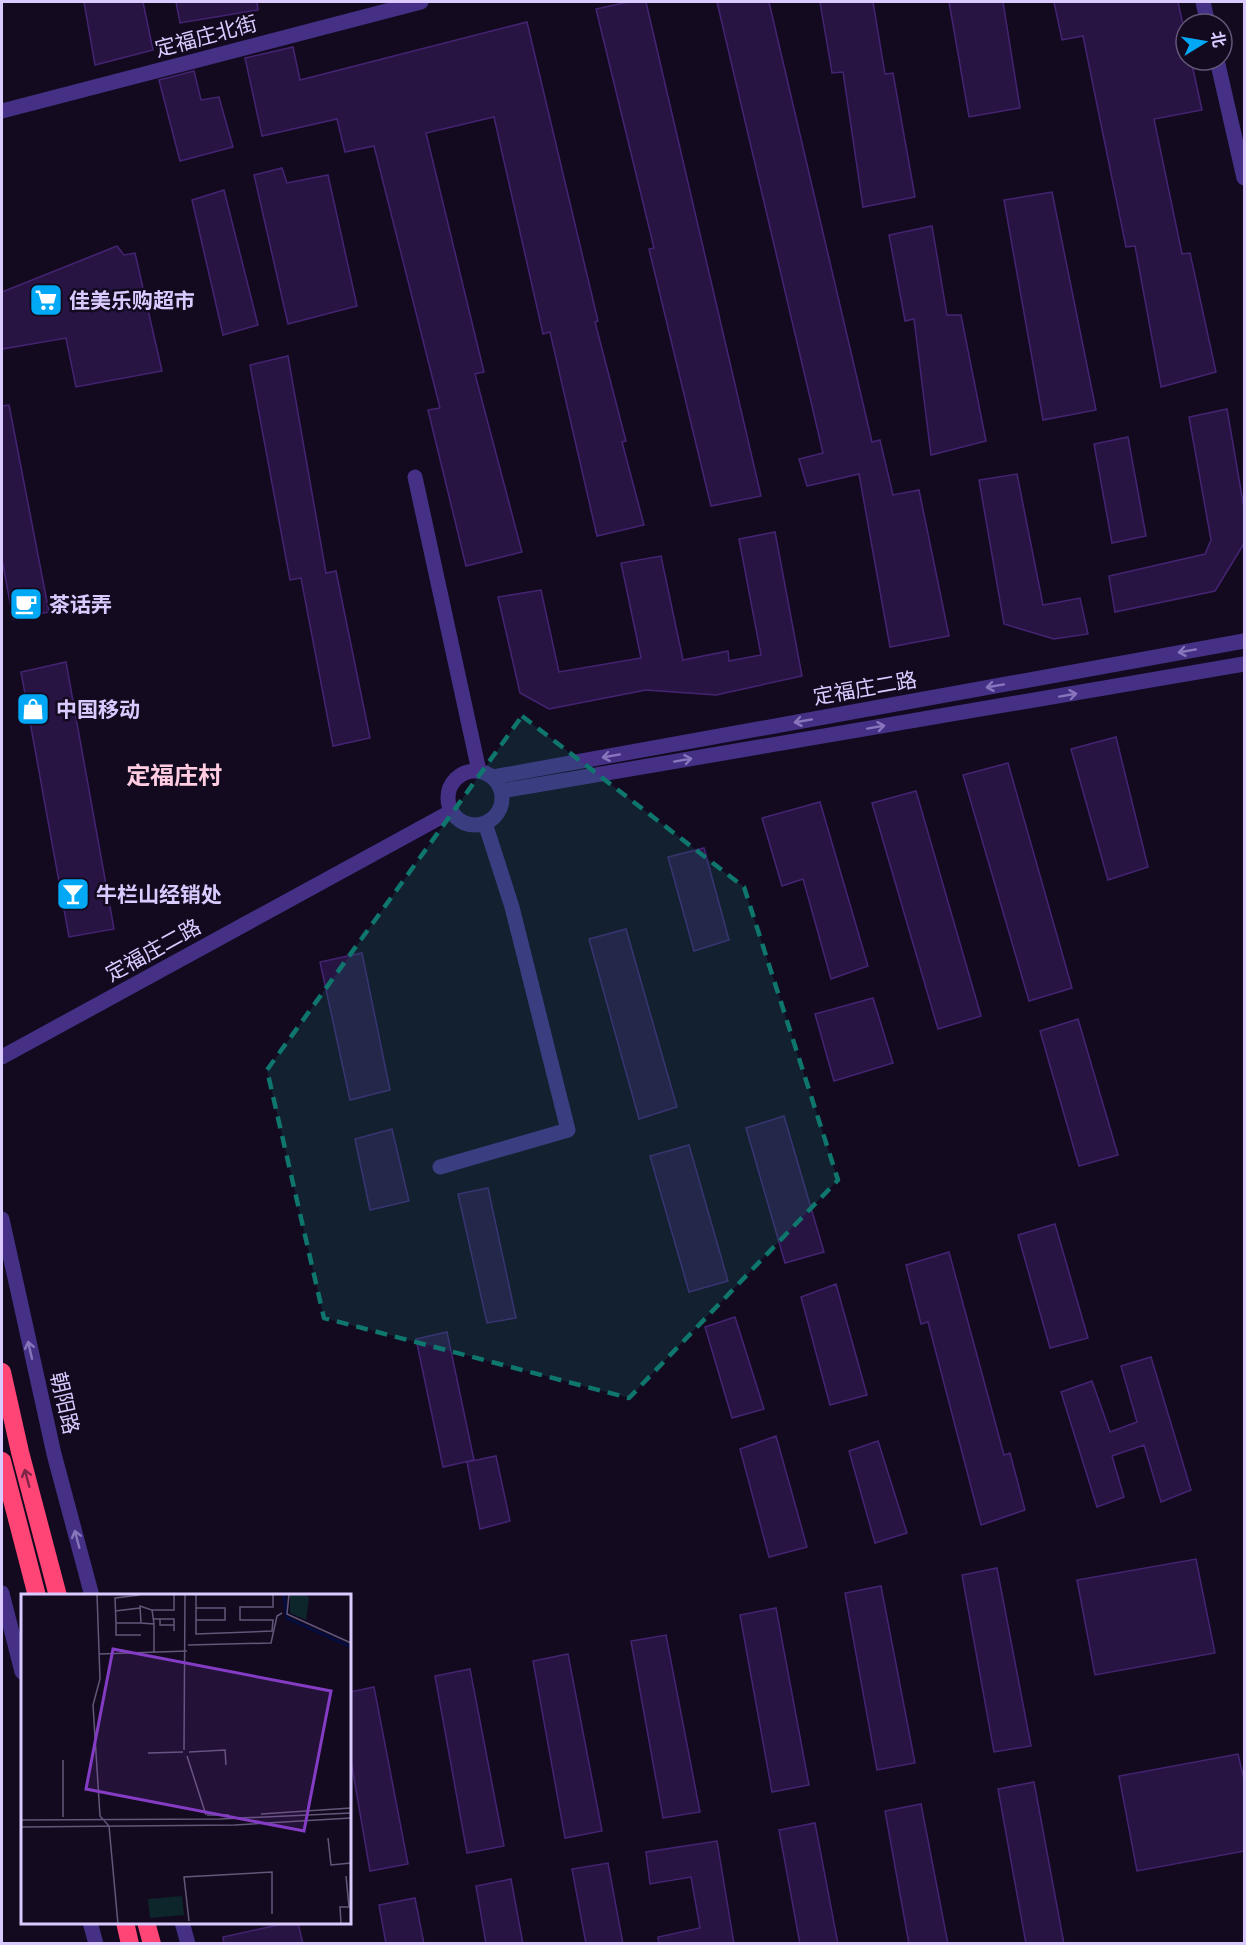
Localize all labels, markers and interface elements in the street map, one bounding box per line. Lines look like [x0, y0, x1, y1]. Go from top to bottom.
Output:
street label: 定福庄北街 [152, 8, 260, 64]
north arrow [1174, 12, 1234, 72]
text: 北 [1205, 29, 1231, 49]
supermarket icon: 佳美乐购超市 [28, 282, 64, 318]
place label: 佳美乐购超市 [69, 286, 195, 315]
cafe icon: 茶话弄 [8, 586, 44, 622]
place label: 茶话弄 [49, 590, 112, 619]
one-way arrow [1178, 646, 1197, 657]
street label: 定福庄二路 [811, 665, 919, 711]
one-way arrow [986, 681, 1005, 692]
one-way arrow [1058, 689, 1077, 700]
shop icon: 中国移动 [15, 691, 51, 727]
place label: 中国移动 [56, 695, 140, 724]
one-way arrow [794, 716, 814, 727]
one-way arrow [865, 722, 885, 733]
one-way arrow [602, 751, 622, 762]
one-way arrow [673, 754, 693, 765]
district label: 定福庄村 [126, 759, 222, 792]
bar icon: 牛栏山经销处 [55, 876, 91, 912]
place label: 牛栏山经销处 [96, 880, 222, 909]
street label: 定福庄二路 [100, 912, 206, 988]
one-way arrow [24, 1341, 35, 1360]
street label: 朝阳路 [44, 1369, 86, 1437]
one-way arrow [20, 1469, 32, 1488]
one-way arrow [71, 1530, 82, 1549]
inset map [21, 1594, 351, 1924]

